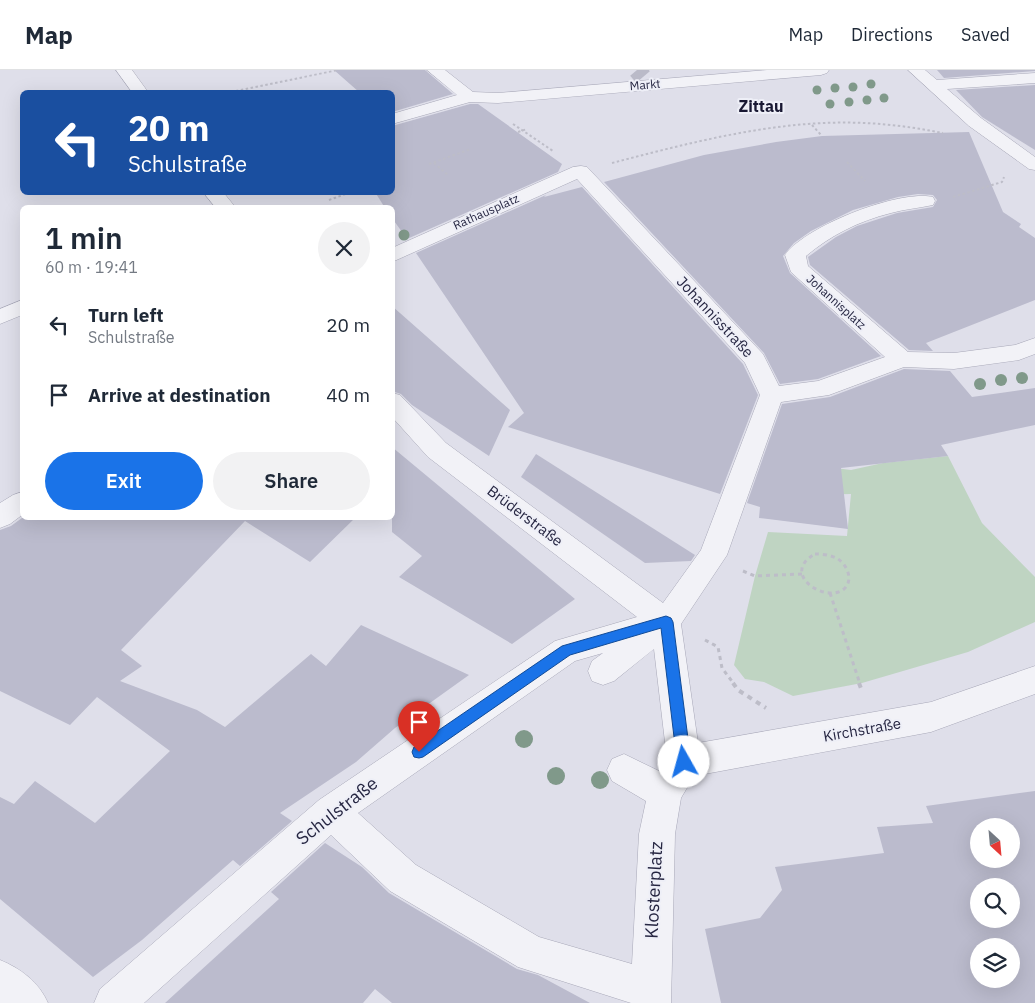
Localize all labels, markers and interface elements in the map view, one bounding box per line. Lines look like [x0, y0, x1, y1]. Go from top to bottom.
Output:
text: Map [25, 19, 73, 51]
text: Map [788, 23, 823, 46]
text: Directions [851, 23, 933, 46]
text: Saved [961, 23, 1010, 46]
street label: Markt [629, 76, 661, 93]
district label: Zittau [738, 96, 784, 116]
text: 20 m [128, 105, 210, 151]
icon: left [45, 110, 110, 175]
text: Schulstraße [128, 149, 247, 178]
street label: Rathausplatz [451, 190, 521, 233]
text: 1 min [45, 218, 123, 257]
button: close [318, 222, 370, 274]
text: 60 m · 19:41 [45, 257, 138, 277]
street label: Johannisplatz [803, 271, 870, 333]
street label: Johannisstraße [673, 272, 758, 361]
text: Turn left [88, 303, 164, 327]
icon: left [45, 311, 73, 339]
text: 20 m [326, 313, 370, 337]
text: Schulstraße [88, 327, 175, 347]
icon: arrive [45, 381, 73, 409]
text: Arrive at destination [88, 383, 271, 407]
text: 40 m [326, 383, 370, 407]
button: Exit [45, 452, 203, 510]
button: Share [213, 452, 370, 510]
street label: Brüderstraße [484, 481, 567, 550]
pin [398, 701, 440, 752]
icon: arrive [405, 708, 433, 736]
street label: Kirchstraße [822, 713, 902, 746]
position arrow [657, 735, 709, 787]
street label: Schulstraße [291, 772, 382, 850]
north arrow [970, 818, 1020, 868]
map controls [970, 818, 1020, 988]
street label: Klosterplatz [639, 841, 668, 939]
button: search [970, 878, 1020, 928]
button: layers [970, 938, 1020, 988]

